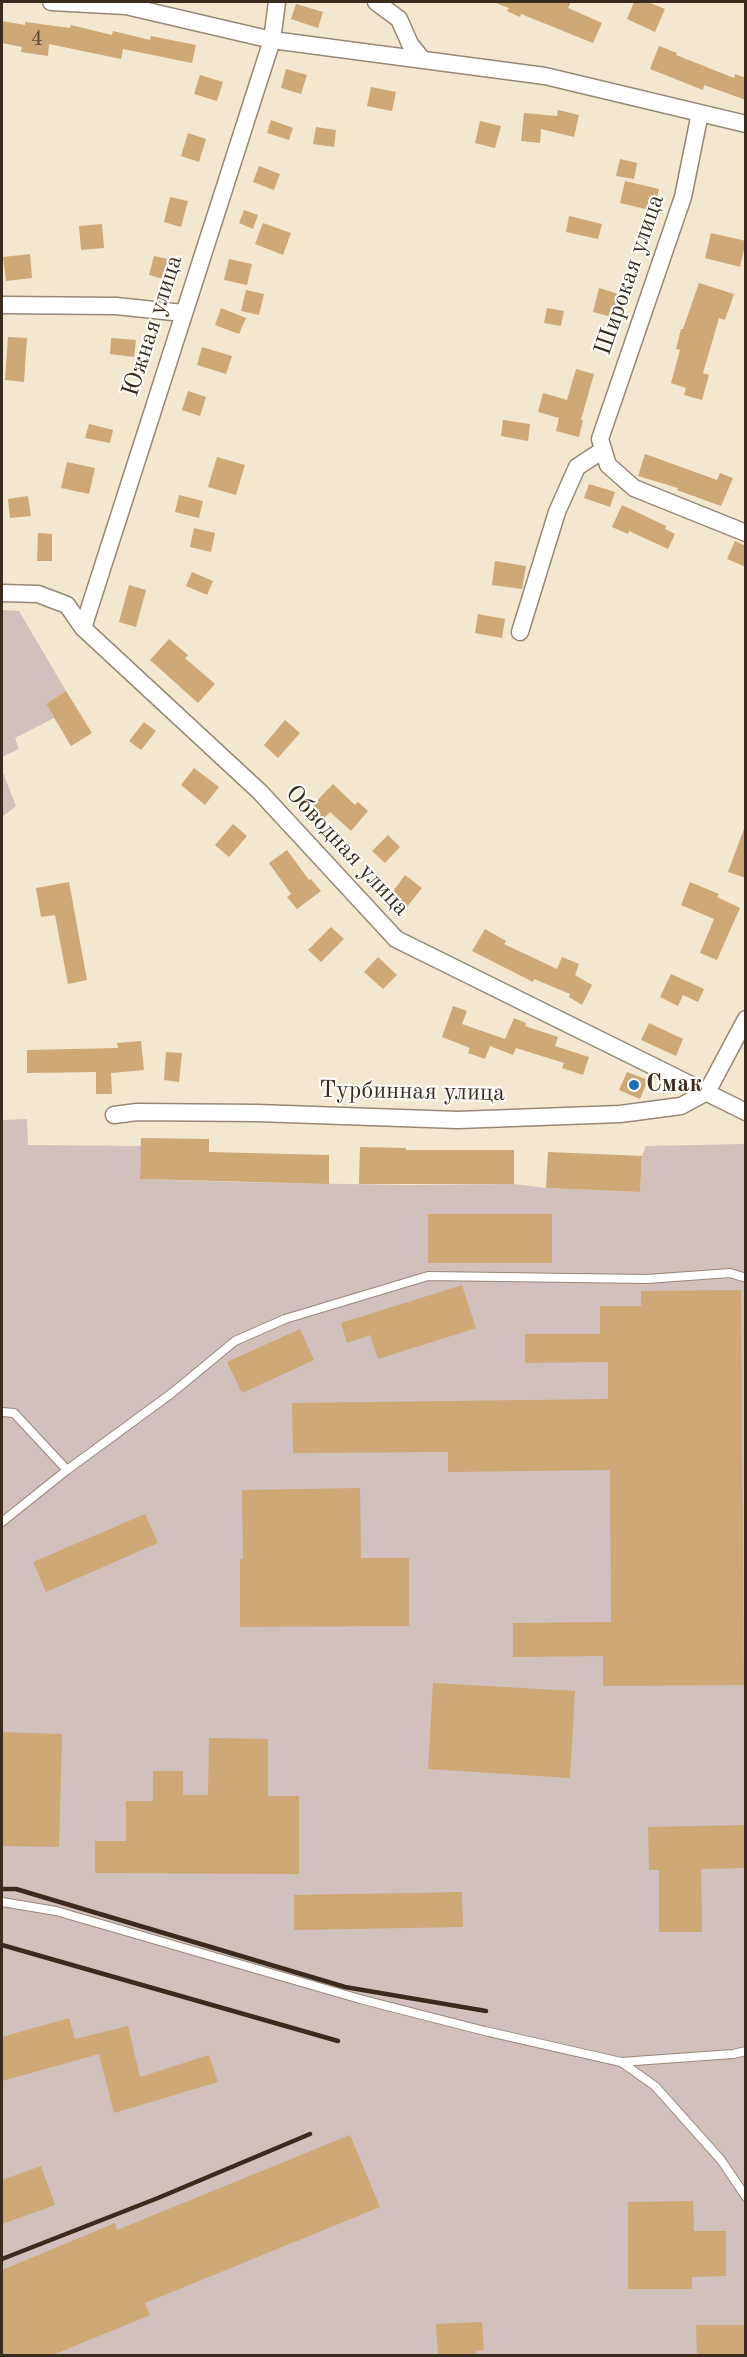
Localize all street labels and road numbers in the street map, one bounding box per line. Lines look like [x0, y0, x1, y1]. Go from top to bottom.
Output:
street label: Широкая улица [589, 191, 671, 359]
street label: Южная улица [117, 252, 189, 400]
street label: Обводная улица [279, 779, 415, 923]
street label: Турбинная улица [319, 1076, 505, 1108]

